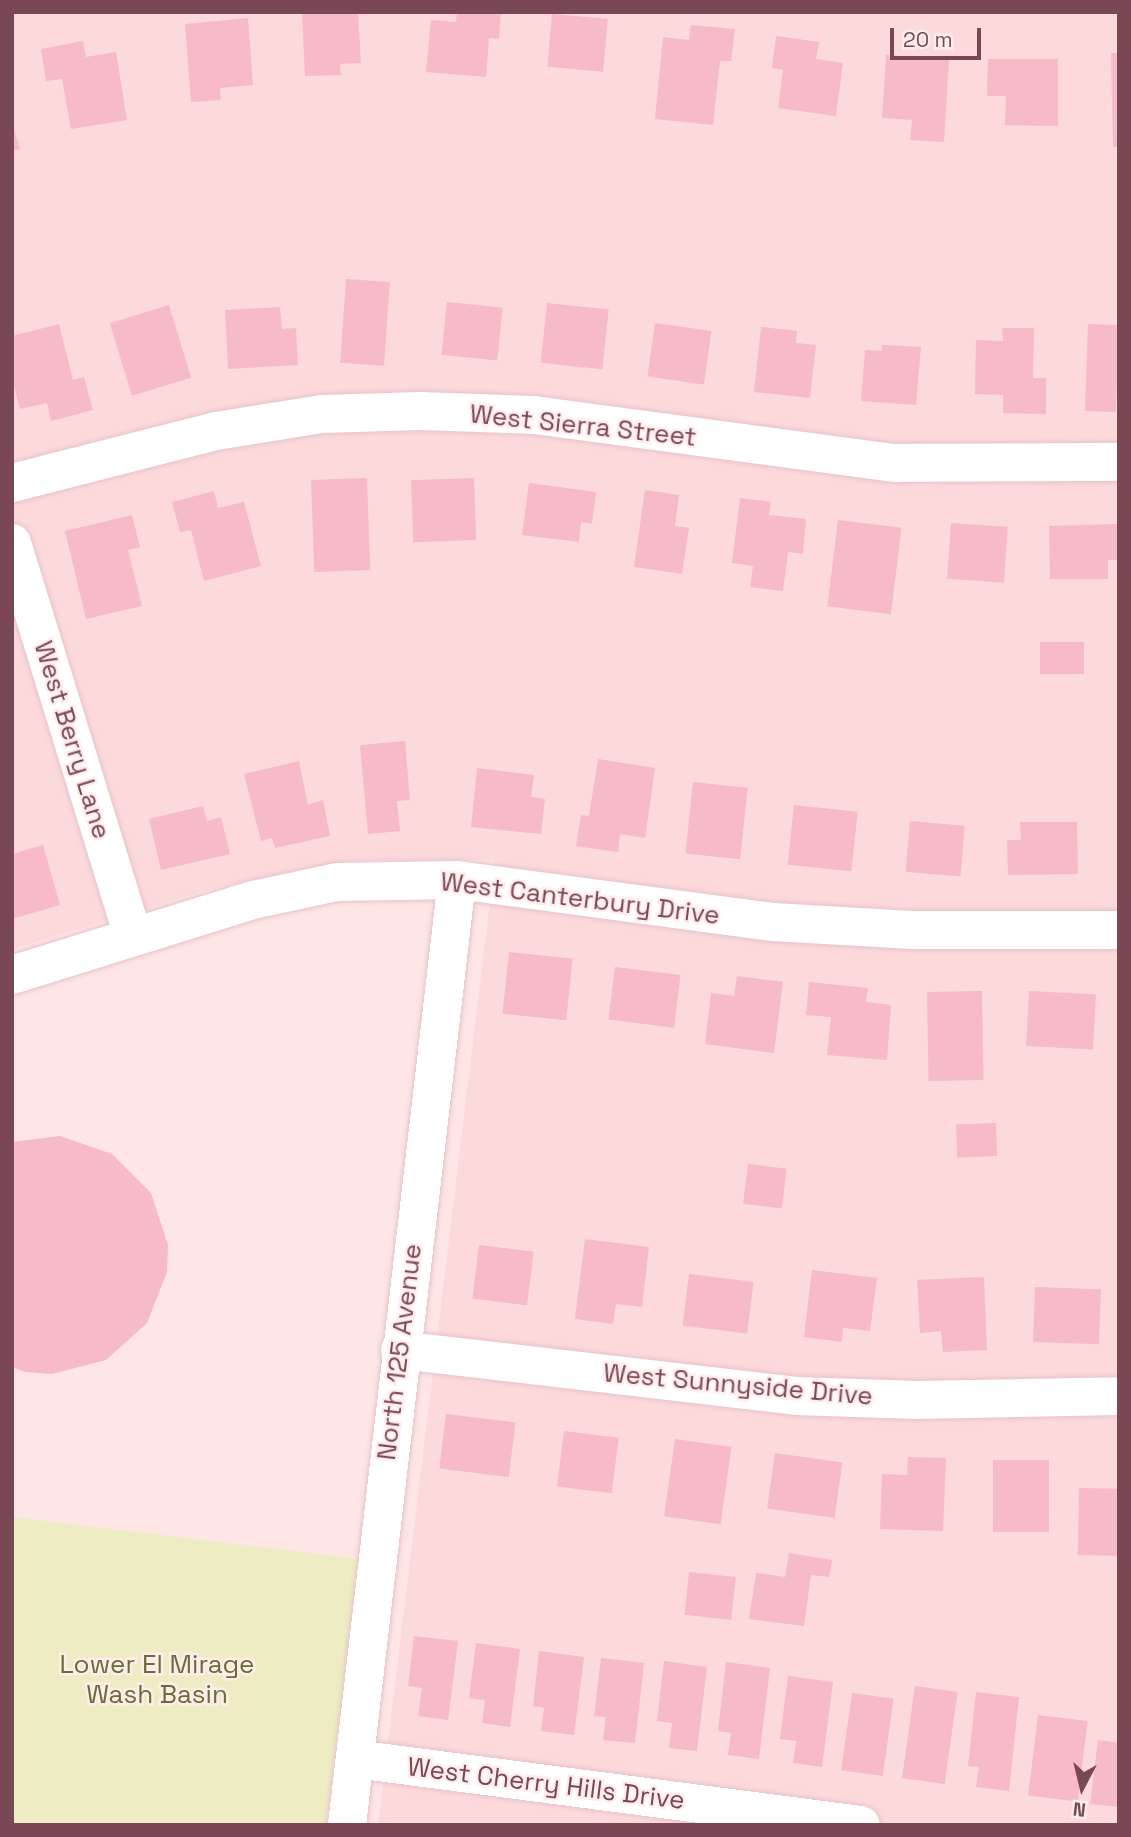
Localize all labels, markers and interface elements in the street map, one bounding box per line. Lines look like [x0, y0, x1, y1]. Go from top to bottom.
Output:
scale bar [893, 14, 984, 58]
text: 20 m [903, 26, 953, 53]
street label: West Sierra Street [468, 399, 698, 453]
street label: West Berry Lane [27, 637, 117, 843]
street label: West Canterbury Drive [439, 866, 721, 932]
street label: North 125 Avenue [371, 1242, 429, 1462]
street label: West Sunnyside Drive [602, 1358, 874, 1412]
park label: Lower El Mirage Wash Basin [60, 1649, 254, 1710]
street label: West Cherry Hills Drive [406, 1752, 686, 1816]
north arrow [1047, 1753, 1117, 1823]
text: N [1072, 1796, 1087, 1823]

